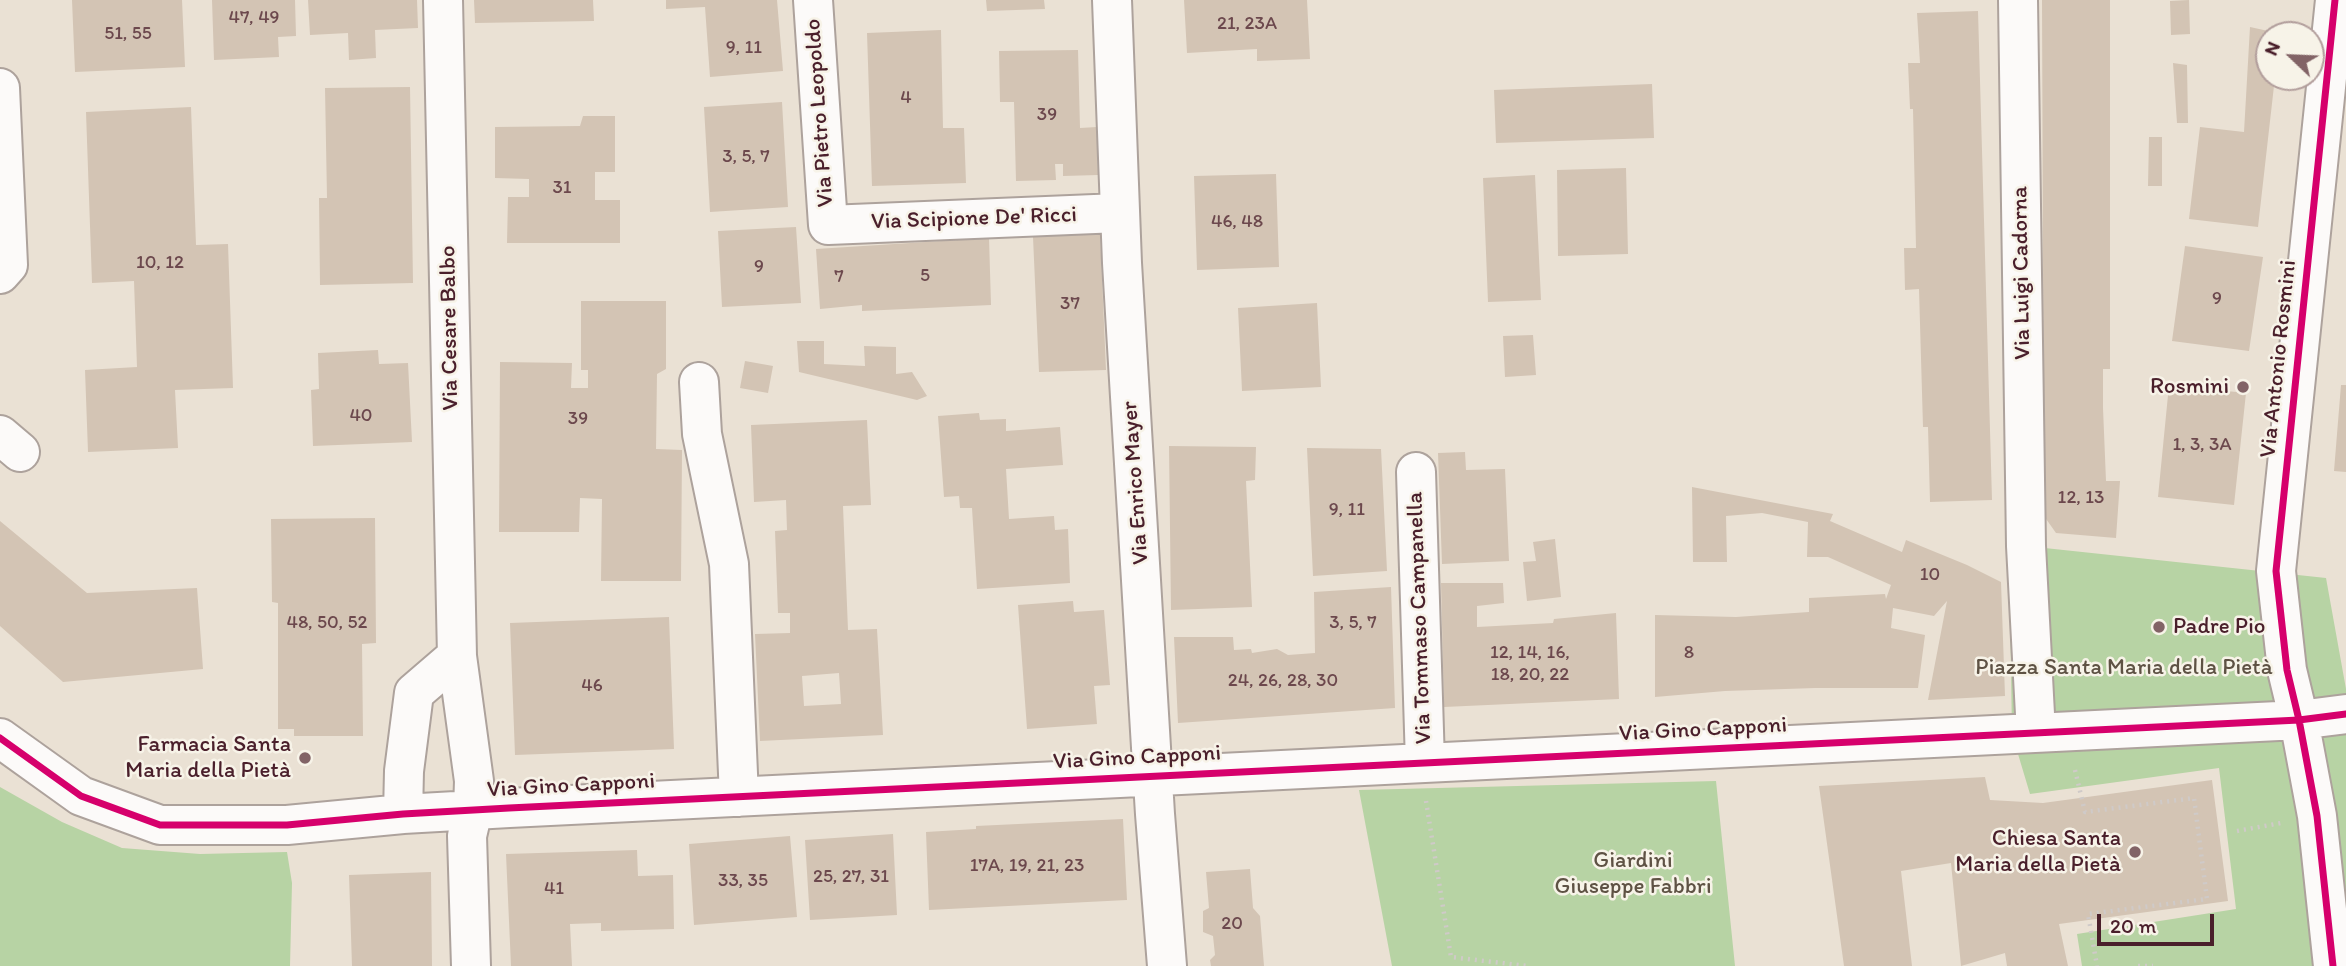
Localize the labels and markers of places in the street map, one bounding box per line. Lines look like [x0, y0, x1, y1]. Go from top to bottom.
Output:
place label: Rosmini [2150, 373, 2229, 401]
marker: Rosmini [2235, 379, 2251, 395]
place label: Padre Pio [2173, 613, 2266, 641]
marker: Padre Pio [2151, 619, 2167, 635]
place label: Farmacia Santa Maria della Pietà [125, 731, 291, 785]
marker: Farmacia Santa Maria della Pietà [297, 750, 313, 766]
place label: Chiesa Santa Maria della Pietà [1955, 825, 2121, 879]
marker: Chiesa Santa Maria della Pietà [2127, 844, 2143, 860]

